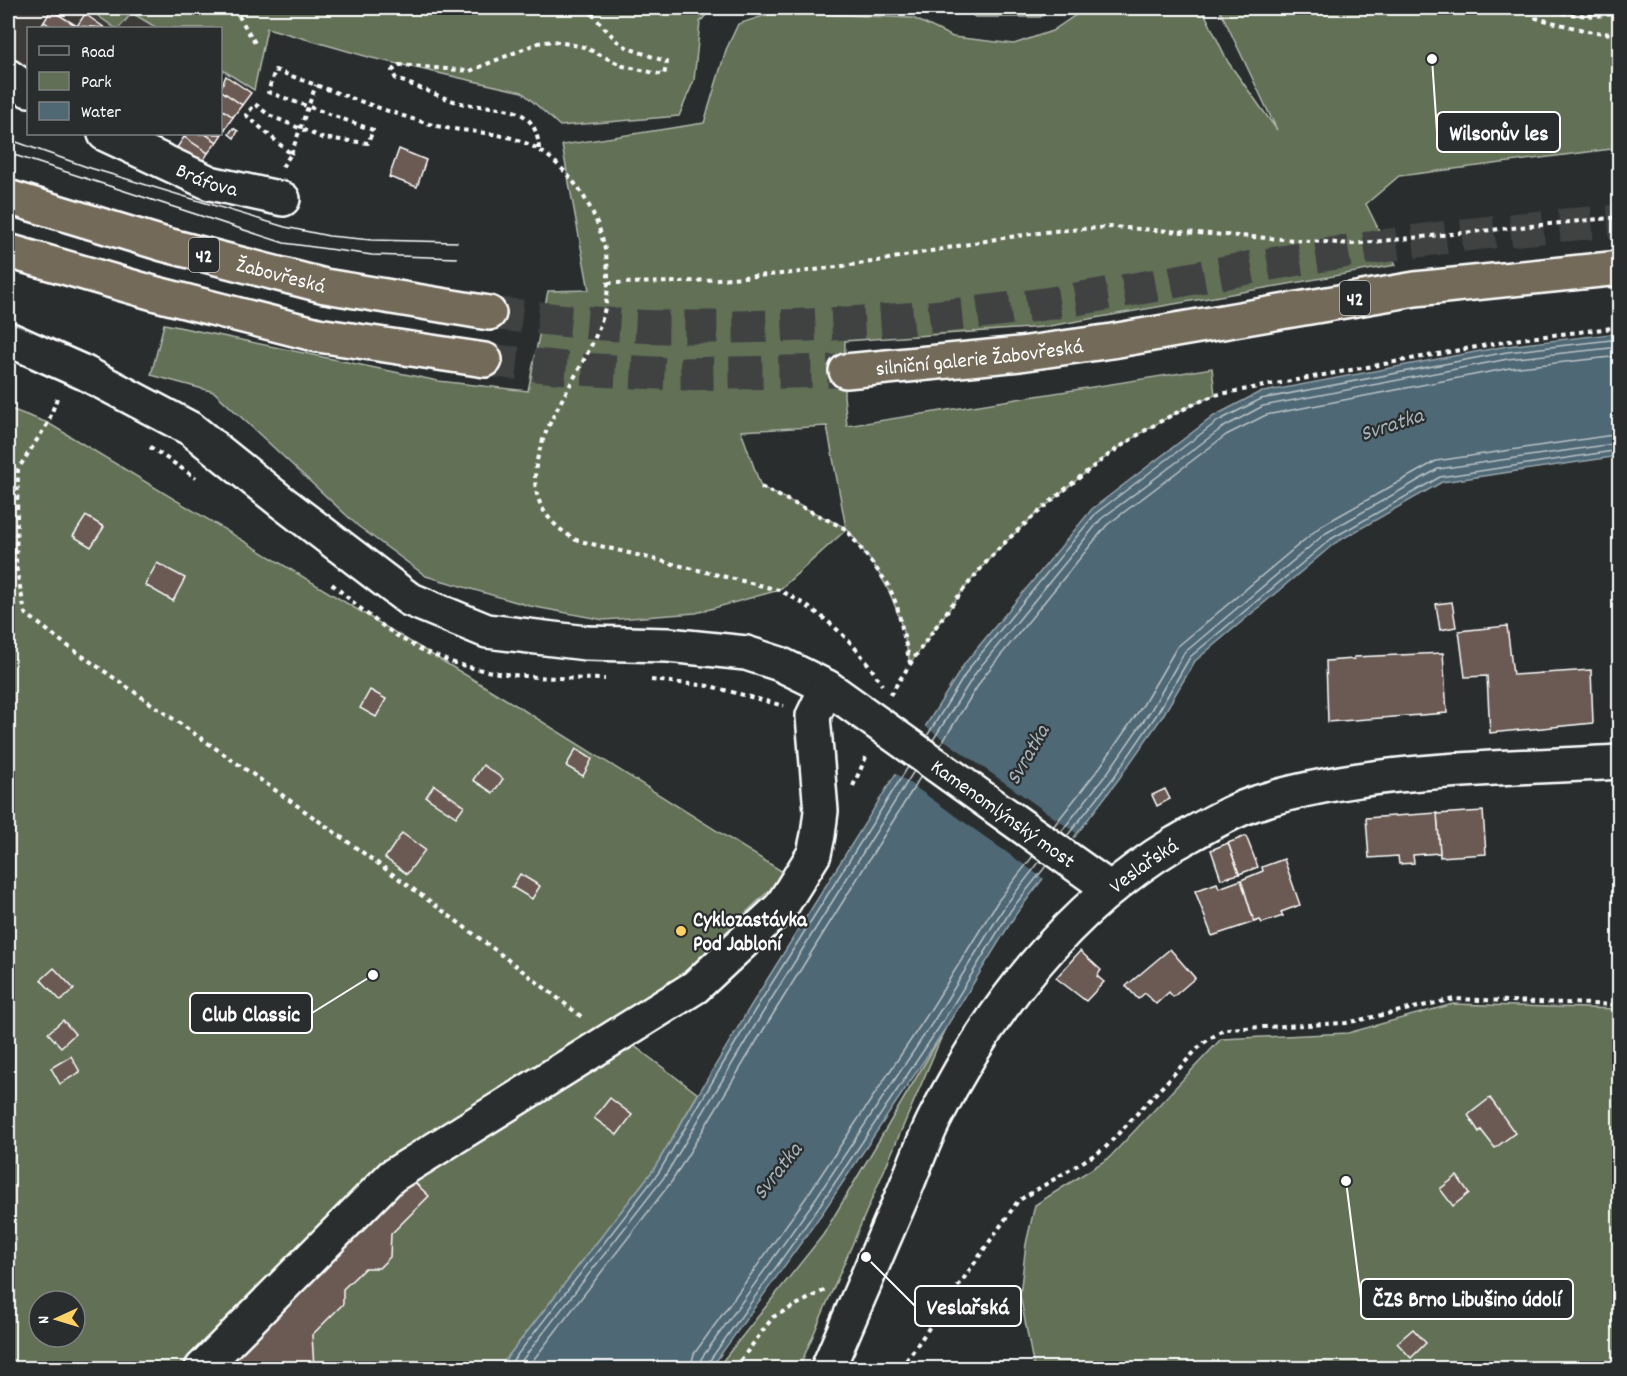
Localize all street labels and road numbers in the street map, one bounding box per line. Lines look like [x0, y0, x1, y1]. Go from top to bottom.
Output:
street label: Bráfova [170, 157, 241, 207]
road number: 42 [189, 238, 219, 272]
street label: Žabovřeská [232, 252, 329, 304]
road number: 42 [1340, 281, 1370, 315]
street label: silniční galerie Žabovřeská [874, 333, 1086, 386]
street label: Kamenomlýnský most [923, 754, 1080, 878]
street label: Veslařská [1104, 832, 1186, 902]

